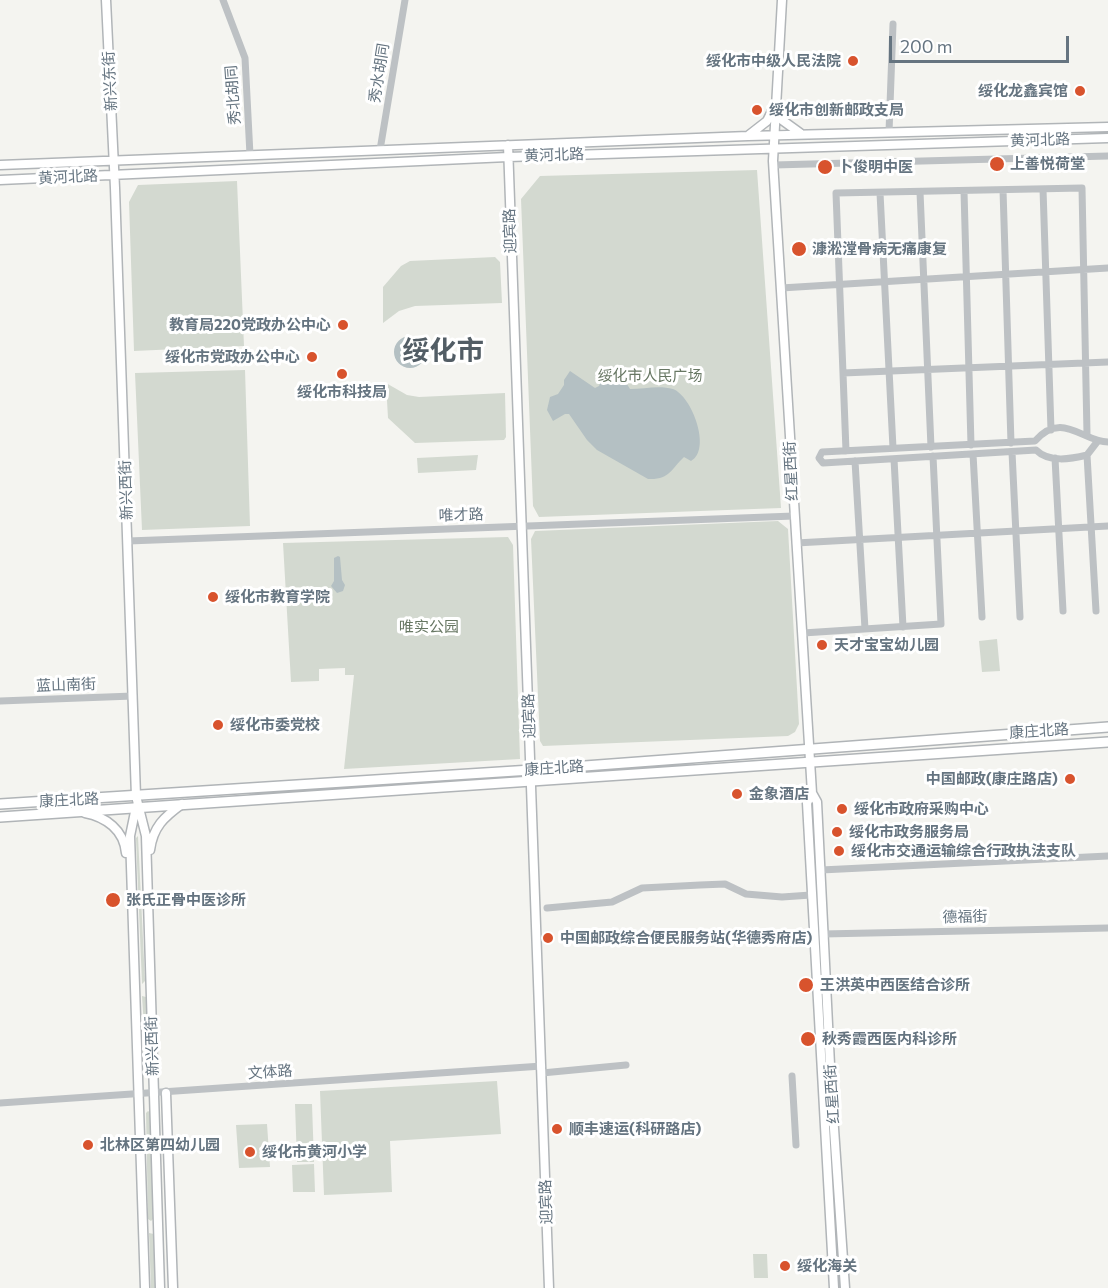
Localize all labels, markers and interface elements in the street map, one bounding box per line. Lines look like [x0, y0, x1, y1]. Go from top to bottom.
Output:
scale bar [892, 24, 1072, 62]
text: 200 m [900, 35, 953, 57]
street label: 秀水胡同 [365, 42, 393, 104]
street label: 新兴东街 [99, 51, 121, 111]
place label: 绥化市中级人民法院 [706, 52, 841, 70]
marker: 绥化市中级人民法院 [846, 54, 860, 68]
street label: 秀北胡同 [222, 64, 244, 126]
place label: 绥化龙鑫宾馆 [978, 82, 1068, 100]
marker: 绥化龙鑫宾馆 [1073, 84, 1087, 98]
place label: 绥化市创新邮政支局 [769, 101, 904, 119]
marker: 绥化市创新邮政支局 [750, 103, 764, 117]
street label: 黄河北路 [1010, 130, 1070, 150]
street label: 黄河北路 [524, 145, 584, 165]
marker: 上善悦荷堂 [988, 155, 1006, 173]
place label: 上善悦荷堂 [1010, 155, 1085, 173]
marker: 卜俊明中医 [816, 158, 834, 176]
place label: 卜俊明中医 [838, 158, 913, 176]
street label: 黄河北路 [38, 166, 98, 188]
street label: 迎宾路 [500, 208, 520, 254]
marker: 漮淞漟骨病无痛康复 [790, 240, 808, 258]
place label: 漮淞漟骨病无痛康复 [812, 240, 947, 258]
place label: 教育局220党政办公中心 [169, 316, 331, 334]
marker: 教育局220党政办公中心 [336, 318, 350, 332]
district label: 绥化市 [403, 335, 483, 367]
place label: 绥化市党政办公中心 [165, 348, 300, 366]
marker: 绥化市党政办公中心 [305, 350, 319, 364]
marker: 绥化市科技局 [335, 367, 349, 381]
park label: 绥化市人民广场 [598, 367, 702, 385]
place label: 绥化市科技局 [297, 383, 387, 401]
street label: 红星西街 [780, 441, 802, 501]
street label: 新兴西街 [116, 460, 136, 520]
street label: 唯才路 [438, 505, 484, 525]
place label: 绥化市教育学院 [225, 588, 330, 606]
marker: 绥化市教育学院 [206, 590, 220, 604]
park label: 唯实公园 [399, 618, 459, 636]
place label: 天才宝宝幼儿园 [834, 636, 939, 654]
marker: 天才宝宝幼儿园 [815, 638, 829, 652]
street label: 蓝山南街 [36, 675, 96, 695]
street label: 迎宾路 [519, 693, 539, 739]
place label: 绥化市委党校 [230, 716, 320, 734]
marker: 绥化市委党校 [211, 718, 225, 732]
street label: 康庄北路 [1008, 720, 1070, 742]
street label: 康庄北路 [523, 757, 585, 779]
place label: 中国邮政(康庄路店) [926, 770, 1058, 788]
marker: 中国邮政(康庄路店) [1063, 772, 1077, 786]
place label: 金象酒店 [749, 785, 809, 803]
marker: 金象酒店 [730, 787, 744, 801]
street label: 康庄北路 [39, 789, 99, 811]
place label: 绥化市政府采购中心 [854, 800, 989, 818]
marker: 绥化市政府采购中心 [835, 802, 849, 816]
place label: 绥化市政务服务局 [849, 823, 969, 841]
marker: 绥化市政务服务局 [830, 825, 844, 839]
place label: 绥化市交通运输综合行政执法支队 [851, 842, 1076, 860]
marker: 绥化市交通运输综合行政执法支队 [832, 844, 846, 858]
marker: 张氏正骨中医诊所 [104, 891, 122, 909]
place label: 张氏正骨中医诊所 [126, 891, 246, 909]
street label: 德福街 [942, 908, 988, 926]
place label: 中国邮政综合便民服务站(华德秀府店) [560, 929, 812, 947]
marker: 中国邮政综合便民服务站(华德秀府店) [541, 931, 555, 945]
marker: 王洪英中西医结合诊所 [797, 976, 815, 994]
place label: 王洪英中西医结合诊所 [820, 976, 970, 994]
street label: 新兴西街 [142, 1016, 162, 1076]
marker: 秋秀霞西医内科诊所 [799, 1030, 817, 1048]
place label: 秋秀霞西医内科诊所 [822, 1030, 957, 1048]
street label: 文体路 [247, 1061, 293, 1083]
street label: 红星西街 [821, 1063, 843, 1125]
place label: 顺丰速运(科研路店) [569, 1120, 701, 1138]
marker: 顺丰速运(科研路店) [550, 1122, 564, 1136]
place label: 北林区第四幼儿园 [100, 1136, 220, 1154]
marker: 北林区第四幼儿园 [81, 1138, 95, 1152]
place label: 绥化市黄河小学 [262, 1143, 367, 1161]
marker: 绥化市黄河小学 [243, 1145, 257, 1159]
street label: 迎宾路 [536, 1179, 556, 1225]
place label: 绥化海关 [797, 1257, 857, 1275]
marker: 绥化海关 [778, 1259, 792, 1273]

